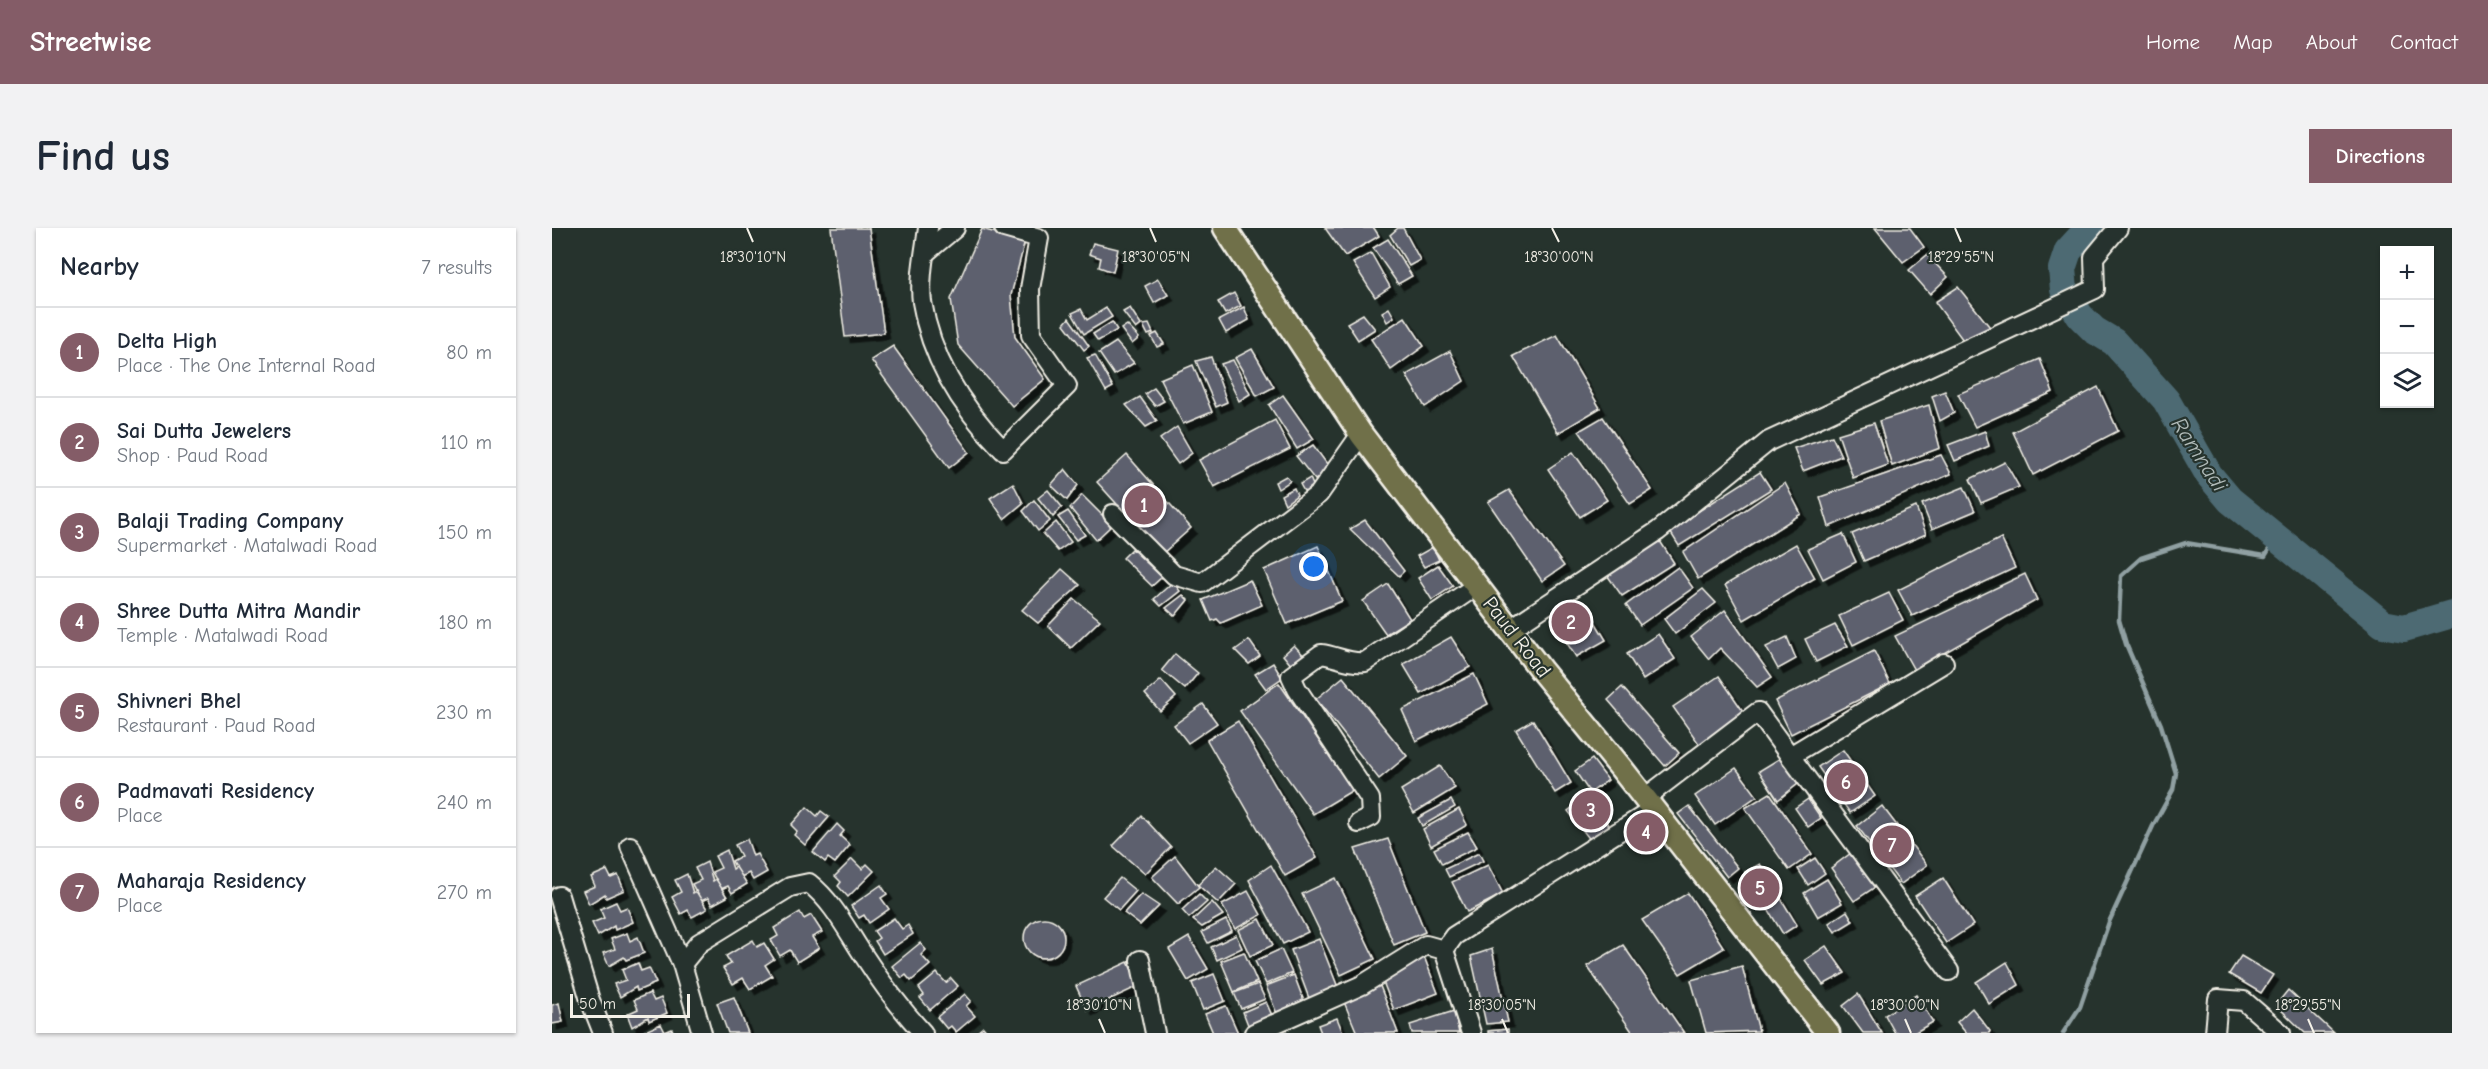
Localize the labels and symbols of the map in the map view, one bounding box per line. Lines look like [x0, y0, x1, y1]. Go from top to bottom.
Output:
text: 18°30'10"N [720, 248, 786, 266]
text: 18°30'05"N [1122, 248, 1190, 266]
text: 18°30'00"N [1524, 248, 1594, 266]
text: 18°29'55"N [1928, 248, 1994, 266]
water label: Ramnadi [2166, 413, 2233, 497]
pin: 1 [1124, 482, 1164, 528]
your location [1299, 552, 1328, 581]
street label: Paud Road [1478, 592, 1556, 682]
pin: 2 [1552, 600, 1590, 644]
pin: 6 [1826, 760, 1866, 804]
pin: 3 [1572, 788, 1610, 832]
pin: 4 [1626, 810, 1666, 854]
pin: 7 [1872, 822, 1912, 868]
pin: 5 [1740, 866, 1780, 910]
scale bar [570, 991, 690, 1018]
text: 18°30'10"N [1066, 996, 1132, 1014]
text: 18°30'05"N [1468, 996, 1536, 1014]
text: 18°30'00"N [1870, 996, 1940, 1014]
text: 18°29'55"N [2275, 996, 2341, 1014]

